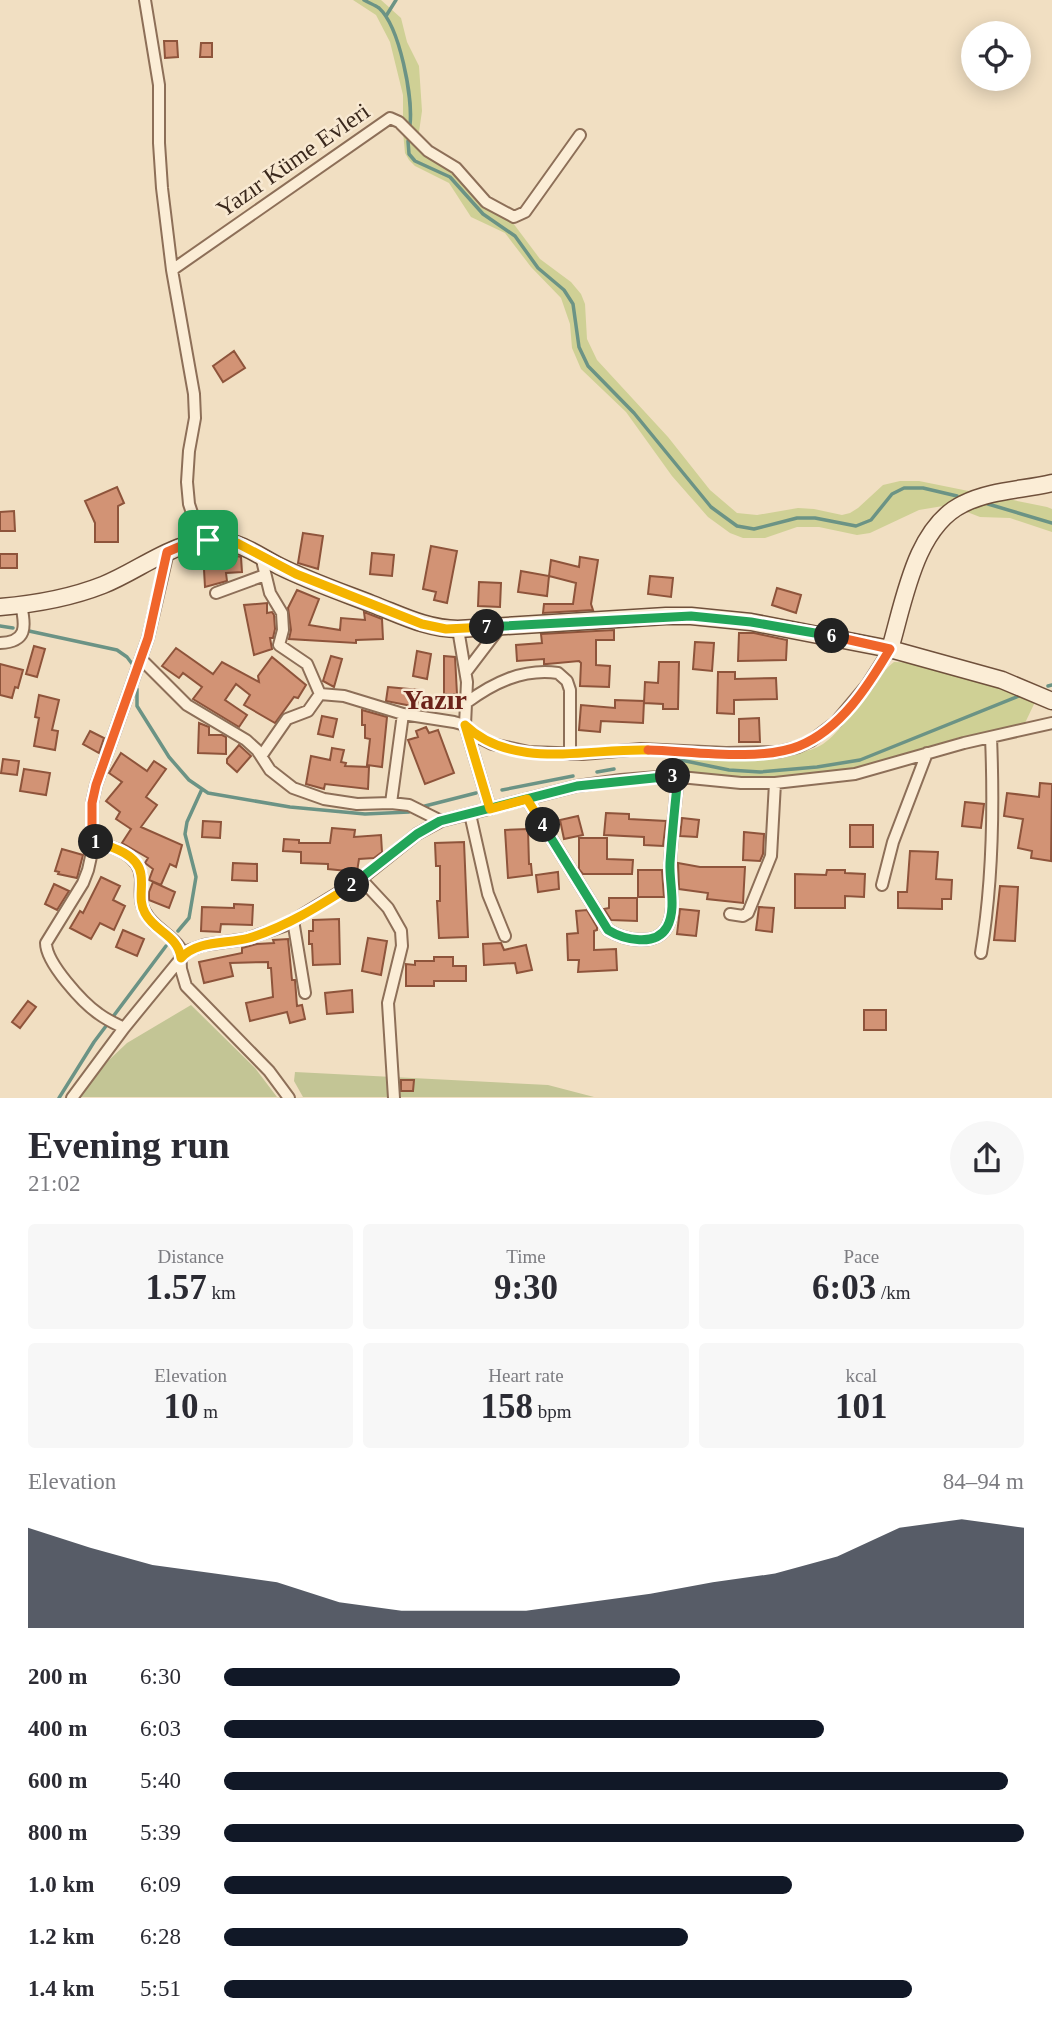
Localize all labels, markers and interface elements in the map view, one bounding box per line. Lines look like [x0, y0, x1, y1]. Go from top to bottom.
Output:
map controls [961, 21, 1031, 91]
button: locate [961, 21, 1031, 91]
street label: Yazır Küme Evleri [212, 97, 375, 222]
pin [178, 510, 238, 570]
icon: arrive [189, 521, 227, 559]
pin: 7 [470, 610, 504, 644]
text: 7 [482, 616, 491, 637]
pin: 6 [814, 618, 850, 654]
text: 6 [827, 625, 836, 646]
district label: Yazır [403, 684, 467, 715]
pin: 3 [656, 758, 690, 794]
text: 3 [668, 765, 677, 786]
pin: 4 [526, 808, 560, 842]
text: 4 [538, 814, 547, 835]
pin: 1 [78, 824, 114, 860]
text: 1 [91, 831, 100, 852]
pin: 2 [334, 868, 370, 903]
text: 2 [347, 874, 356, 895]
button: share [950, 1121, 1024, 1195]
text: Evening run [28, 1124, 230, 1166]
text: 21:02 [28, 1171, 80, 1196]
text: Distance [157, 1246, 224, 1267]
text: Time [506, 1246, 546, 1267]
text: Pace [843, 1246, 879, 1267]
text: 1.57 [146, 1268, 207, 1307]
text: 9:30 [494, 1268, 558, 1307]
text: 6:03 [812, 1268, 876, 1307]
text: km [207, 1282, 236, 1303]
text: /km [876, 1282, 911, 1303]
text: Elevation [154, 1365, 227, 1386]
text: Heart rate [488, 1365, 564, 1386]
text: kcal [846, 1365, 877, 1386]
text: 10 [163, 1387, 198, 1426]
text: 158 [480, 1387, 533, 1426]
text: 101 [835, 1387, 888, 1426]
text: m [198, 1401, 218, 1422]
text: bpm [533, 1401, 572, 1422]
text: Elevation [28, 1469, 116, 1494]
text: 84–94 m [943, 1469, 1024, 1494]
text: 200 m [28, 1664, 87, 1689]
text: 6:30 [140, 1664, 181, 1689]
text: 400 m [28, 1716, 87, 1741]
text: 6:03 [140, 1716, 181, 1741]
text: 600 m [28, 1768, 87, 1793]
text: 5:40 [140, 1768, 181, 1793]
text: 800 m [28, 1820, 87, 1845]
text: 5:39 [140, 1820, 181, 1845]
text: 1.0 km [28, 1872, 94, 1897]
text: 6:09 [140, 1872, 181, 1897]
text: 1.2 km [28, 1924, 94, 1949]
text: 6:28 [140, 1924, 181, 1949]
text: 1.4 km [28, 1976, 94, 2001]
text: 5:51 [140, 1976, 181, 2001]

